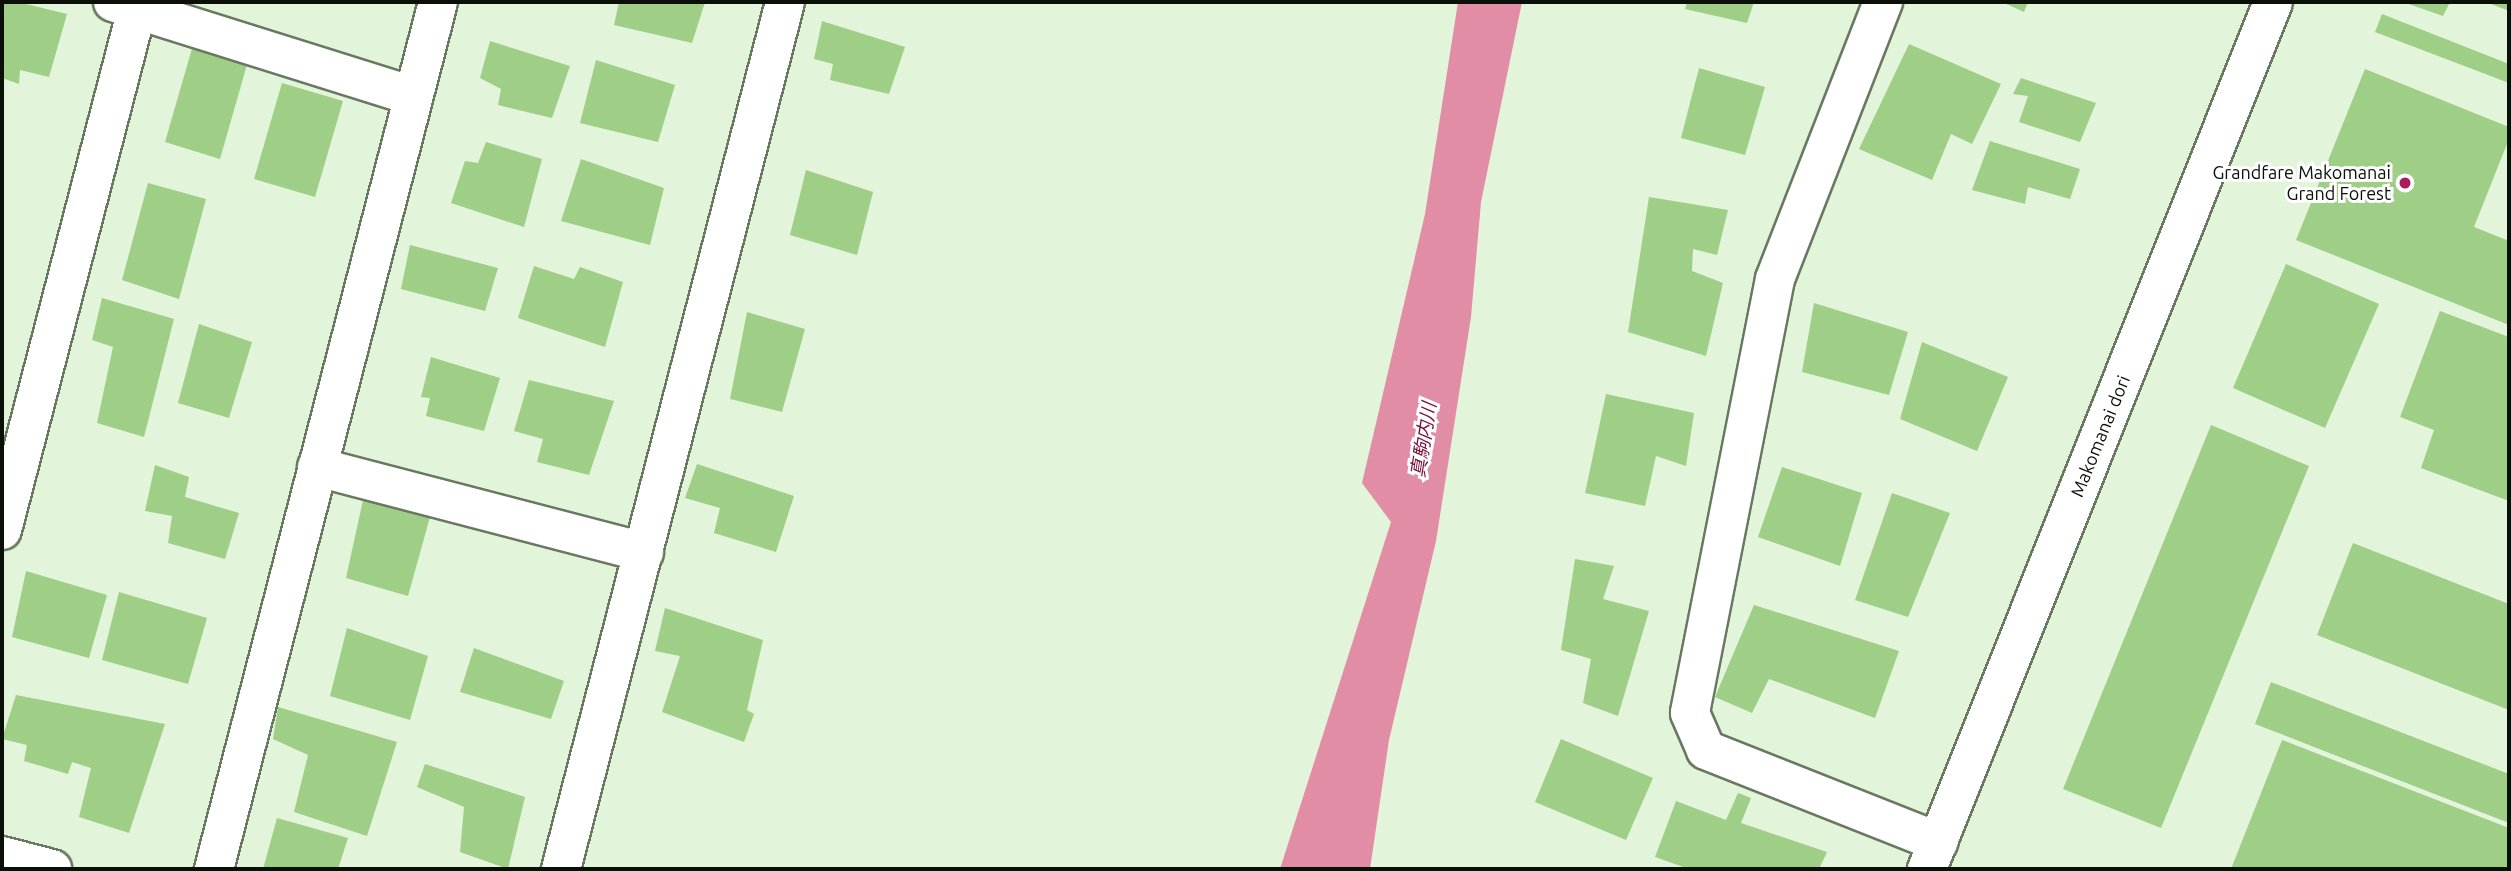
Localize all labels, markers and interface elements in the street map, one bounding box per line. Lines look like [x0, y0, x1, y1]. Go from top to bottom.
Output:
place label: Grandfare Makomanai Grand Forest [2212, 162, 2391, 204]
marker: Grandfare Makomanai Grand Forest [2397, 175, 2413, 191]
street label: Makomanai dori [2066, 372, 2134, 500]
water label: 真駒内川 [1407, 401, 1441, 479]

